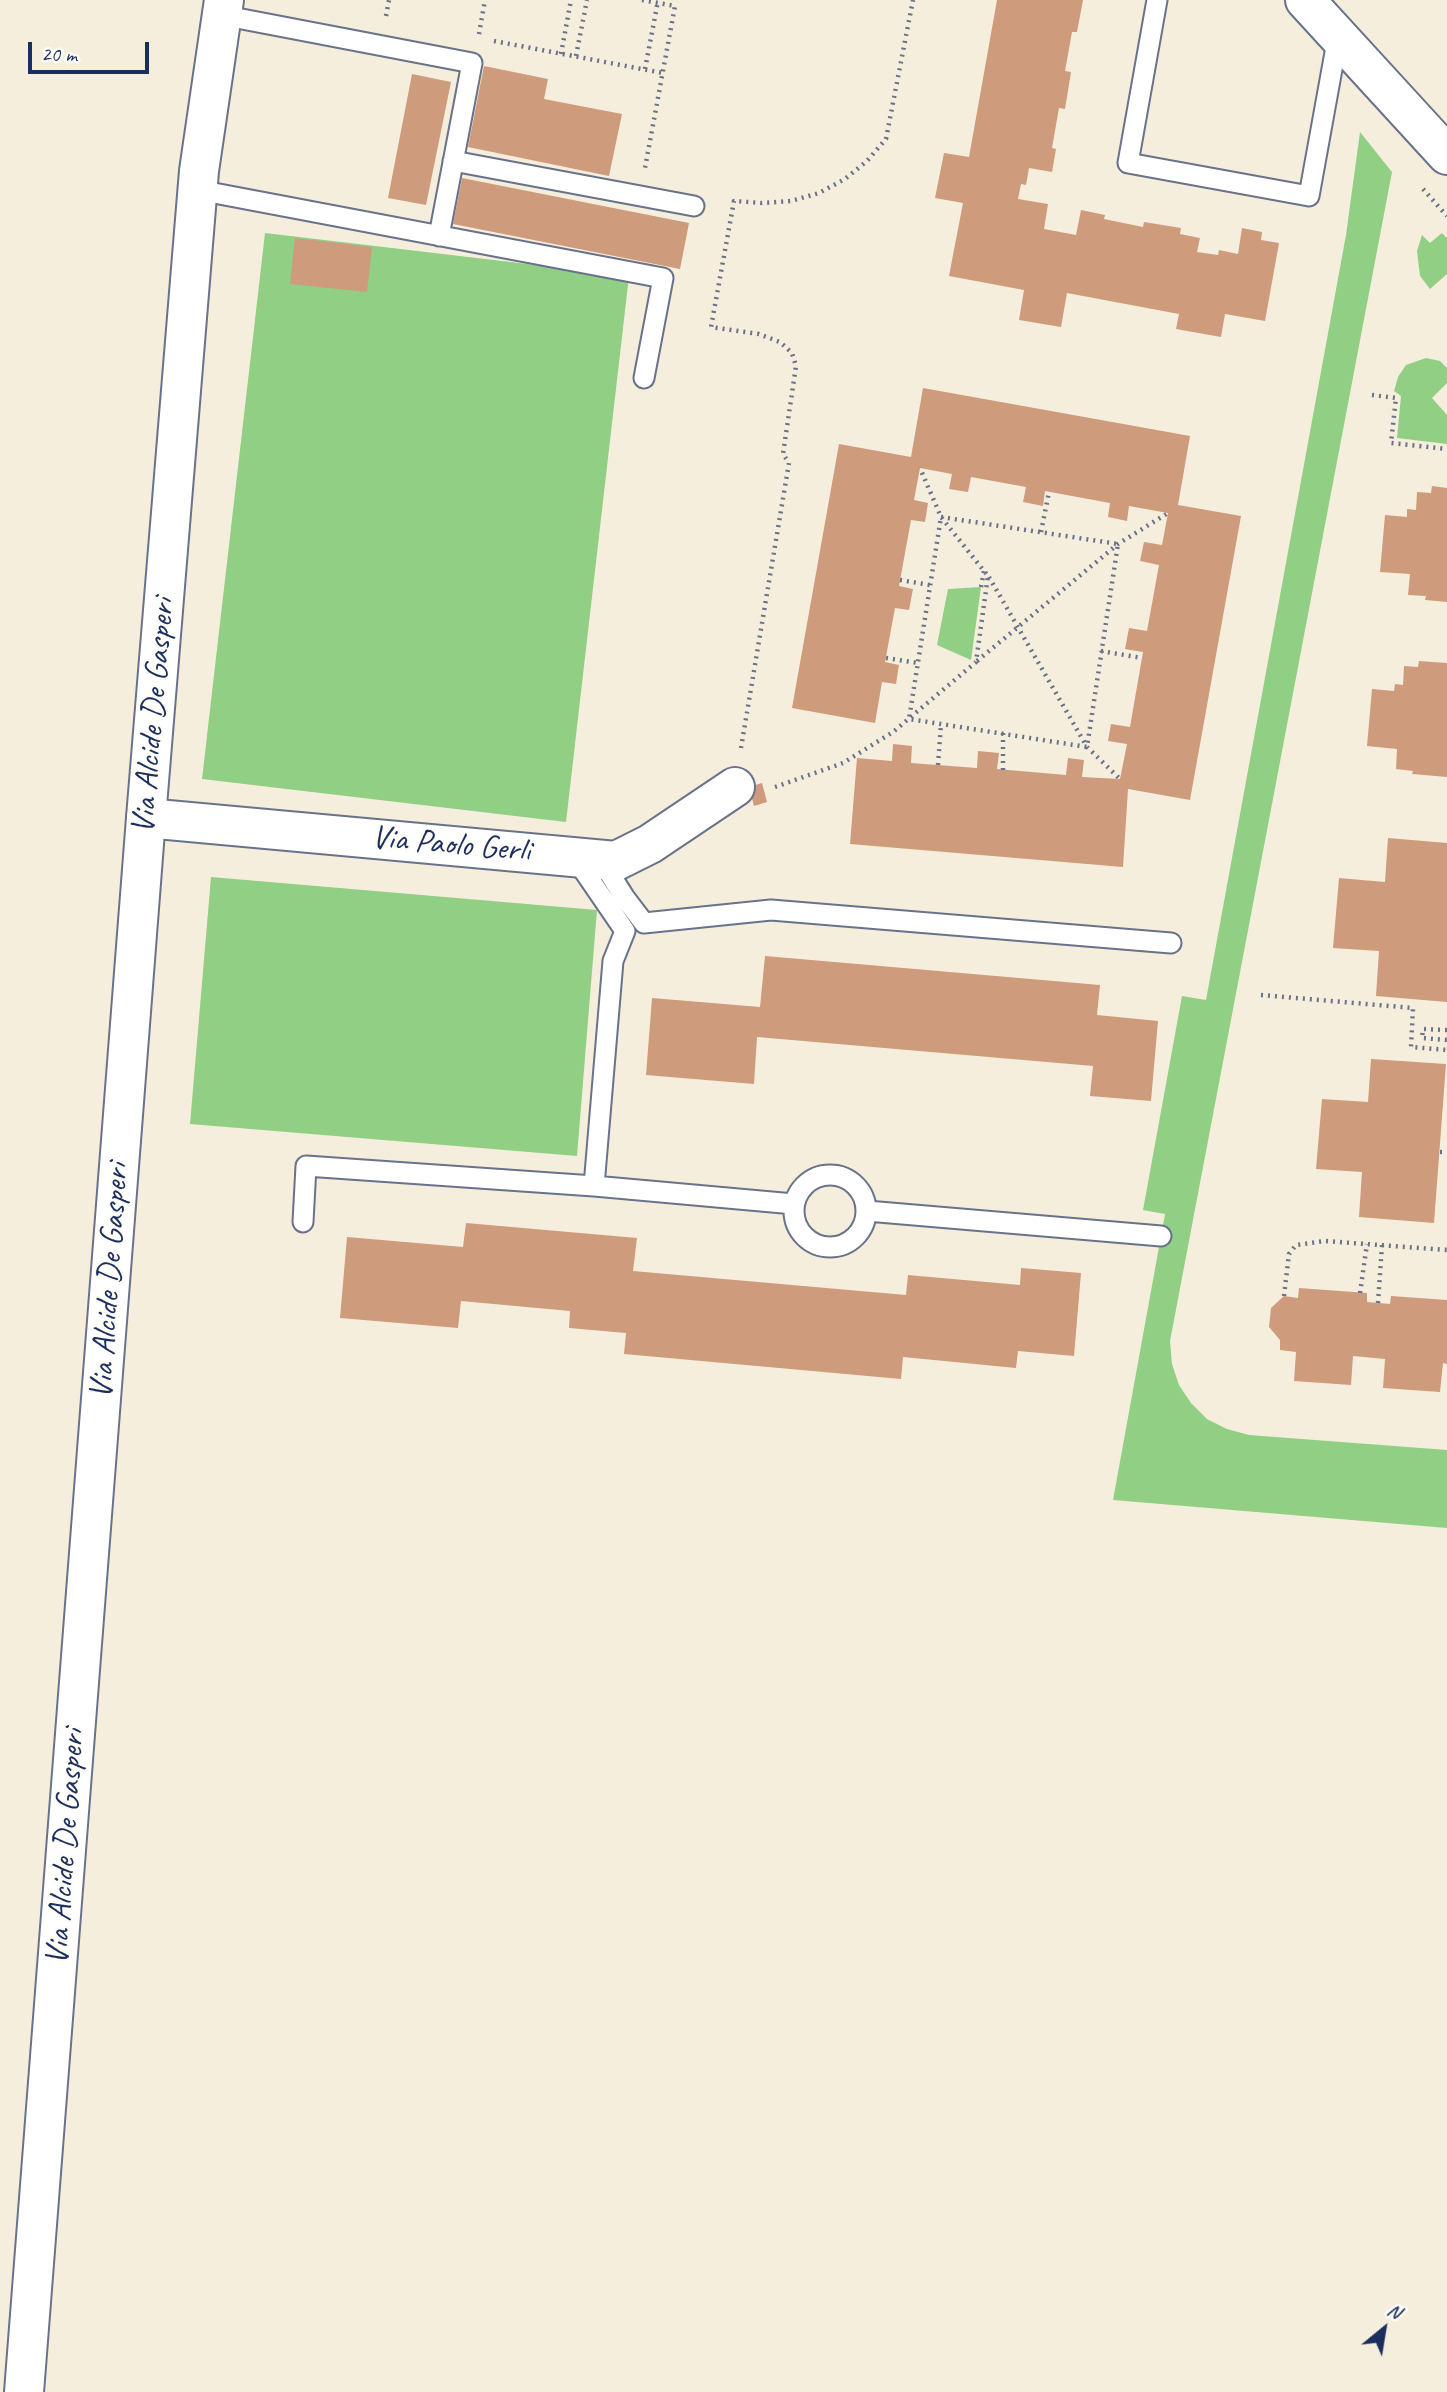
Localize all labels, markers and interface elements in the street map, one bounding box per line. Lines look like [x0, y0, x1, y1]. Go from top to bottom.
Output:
scale bar [32, 28, 152, 72]
text: 20 m [41, 41, 77, 67]
street label: Via Alcide De Gasperi [124, 597, 184, 835]
street label: Via Paolo Gerli [370, 818, 532, 872]
street label: Via Alcide De Gasperi [82, 1162, 138, 1400]
street label: Via Alcide De Gasperi [38, 1728, 94, 1966]
north arrow [1349, 2294, 1419, 2364]
text: N [1383, 2297, 1406, 2324]

